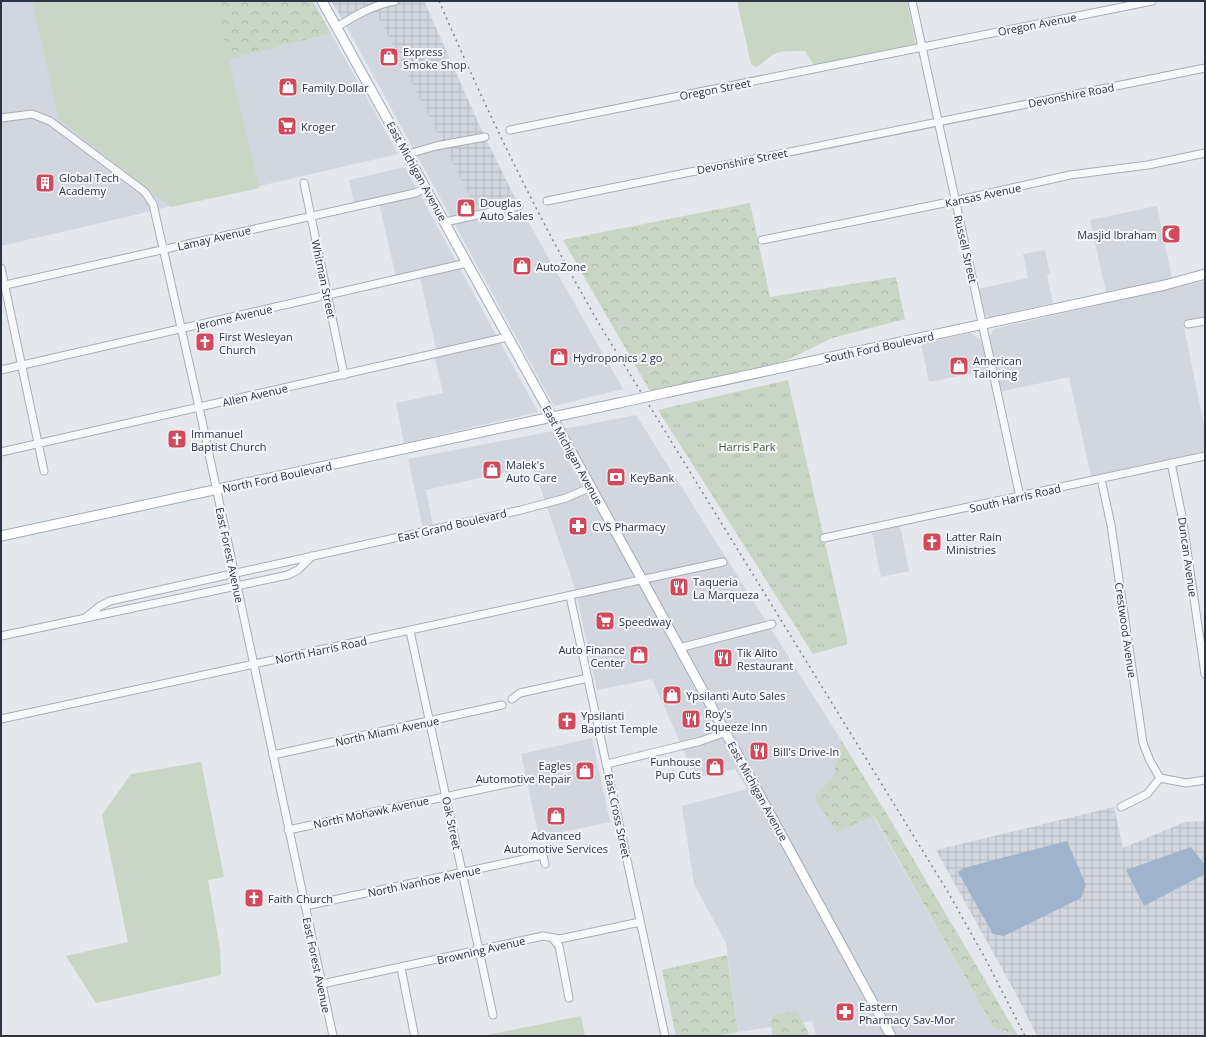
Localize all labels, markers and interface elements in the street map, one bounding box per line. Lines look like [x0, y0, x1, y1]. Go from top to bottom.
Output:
street label: Oregon Avenue [996, 9, 1078, 39]
place label: Express Smoke Shop [403, 44, 467, 72]
shop icon: Express Smoke Shop [378, 46, 400, 68]
street label: Oregon Street [678, 75, 752, 103]
shop icon: Family Dollar [277, 76, 299, 98]
street label: Devonshire Road [1027, 79, 1115, 111]
place label: Family Dollar [302, 80, 369, 95]
supermarket icon: Kroger [276, 115, 298, 137]
place label: Kroger [301, 119, 336, 134]
street label: East Michigan Avenue [383, 119, 451, 223]
street label: Devonshire Street [695, 145, 789, 177]
place label: Global Tech Academy [59, 170, 119, 198]
building icon: Global Tech Academy [34, 172, 56, 194]
street label: Kansas Avenue [944, 180, 1022, 210]
place label: Douglas Auto Sales [480, 195, 533, 223]
shop icon: Douglas Auto Sales [455, 197, 477, 219]
street label: Russell Street [951, 214, 981, 285]
street label: Lamay Avenue [176, 222, 252, 254]
mosque icon: Masjid Ibraham [1160, 223, 1182, 245]
place label: Masjid Ibraham [1077, 227, 1157, 242]
street label: Whitman Street [308, 238, 340, 320]
shop icon: AutoZone [511, 255, 533, 277]
place label: AutoZone [536, 259, 586, 274]
street label: Jerome Avenue [193, 301, 274, 333]
street label: South Ford Boulevard [823, 328, 935, 366]
place label: First Wesleyan Church [219, 329, 293, 357]
church icon: First Wesleyan Church [194, 331, 216, 353]
shop icon: Hydroponics 2 go [548, 346, 570, 368]
place label: Hydroponics 2 go [573, 350, 663, 365]
place label: American Tailoring [973, 353, 1022, 381]
shop icon: American Tailoring [948, 355, 970, 377]
street label: Allen Avenue [221, 380, 289, 410]
street label: East Michigan Avenue [539, 403, 607, 507]
place label: Immanuel Baptist Church [191, 426, 267, 454]
church icon: Immanuel Baptist Church [166, 428, 188, 450]
park label: Harris Park [718, 439, 776, 454]
place label: Malek's Auto Care [506, 457, 557, 485]
street label: North Ford Boulevard [221, 458, 333, 496]
shop icon: Malek's Auto Care [481, 459, 503, 481]
bank icon: KeyBank [605, 466, 627, 488]
place label: KeyBank [630, 470, 674, 485]
street label: South Harris Road [968, 480, 1062, 516]
street label: East Grand Boulevard [396, 505, 508, 545]
street label: East Forest Avenue [213, 506, 247, 604]
pharmacy icon: CVS Pharmacy [567, 515, 589, 537]
street label: Duncan Avenue [1175, 516, 1201, 598]
place label: CVS Pharmacy [592, 519, 666, 534]
place label: Latter Rain Ministries [946, 529, 1002, 557]
church icon: Latter Rain Ministries [921, 531, 943, 553]
place label: Taqueria La Marqueza [693, 574, 759, 602]
restaurant icon: Taqueria La Marqueza [668, 576, 690, 598]
street label: Crestwood Avenue [1112, 581, 1140, 679]
supermarket icon: Speedway [594, 610, 616, 632]
place label: Speedway [619, 614, 671, 629]
street label: North Harris Road [274, 633, 368, 667]
place label: Auto Finance Center [558, 642, 625, 670]
shop icon: Auto Finance Center [628, 644, 650, 666]
place label: Tik Alito Restaurant [737, 645, 793, 673]
restaurant icon: Tik Alito Restaurant [712, 647, 734, 669]
shop icon: Ypsilanti Auto Sales [661, 684, 683, 706]
place label: Ypsilanti Auto Sales [686, 688, 786, 703]
place label: Roy's Squeeze Inn [705, 706, 768, 734]
place label: Ypsilanti Baptist Temple [581, 708, 658, 736]
restaurant icon: Roy's Squeeze Inn [680, 708, 702, 730]
church icon: Ypsilanti Baptist Temple [556, 710, 578, 732]
street label: North Miami Avenue [334, 713, 440, 749]
street label: East Michigan Avenue [724, 739, 792, 843]
restaurant icon: Bill's Drive-In [748, 740, 770, 762]
place label: Bill's Drive-In [773, 744, 839, 759]
place label: Funhouse Pup Cuts [650, 754, 701, 782]
shop icon: Funhouse Pup Cuts [704, 756, 726, 778]
place label: Eagles Automotive Repair [476, 758, 571, 786]
shop icon: Eagles Automotive Repair [574, 760, 596, 782]
street label: East Cross Street [602, 772, 634, 860]
street label: North Mohawk Avenue [312, 792, 430, 832]
street label: Oak Street [439, 795, 465, 851]
shop icon: Advanced Automotive Services [545, 805, 567, 827]
place label: Advanced Automotive Services [504, 828, 608, 856]
street label: North Ivanhoe Avenue [366, 862, 482, 900]
church icon: Faith Church [243, 887, 265, 909]
place label: Faith Church [268, 891, 333, 906]
street label: East Forest Avenue [300, 916, 334, 1014]
street label: Browning Avenue [435, 933, 527, 967]
place label: Eastern Pharmacy Sav-Mor [859, 999, 956, 1027]
pharmacy icon: Eastern Pharmacy Sav-Mor [834, 1001, 856, 1023]

